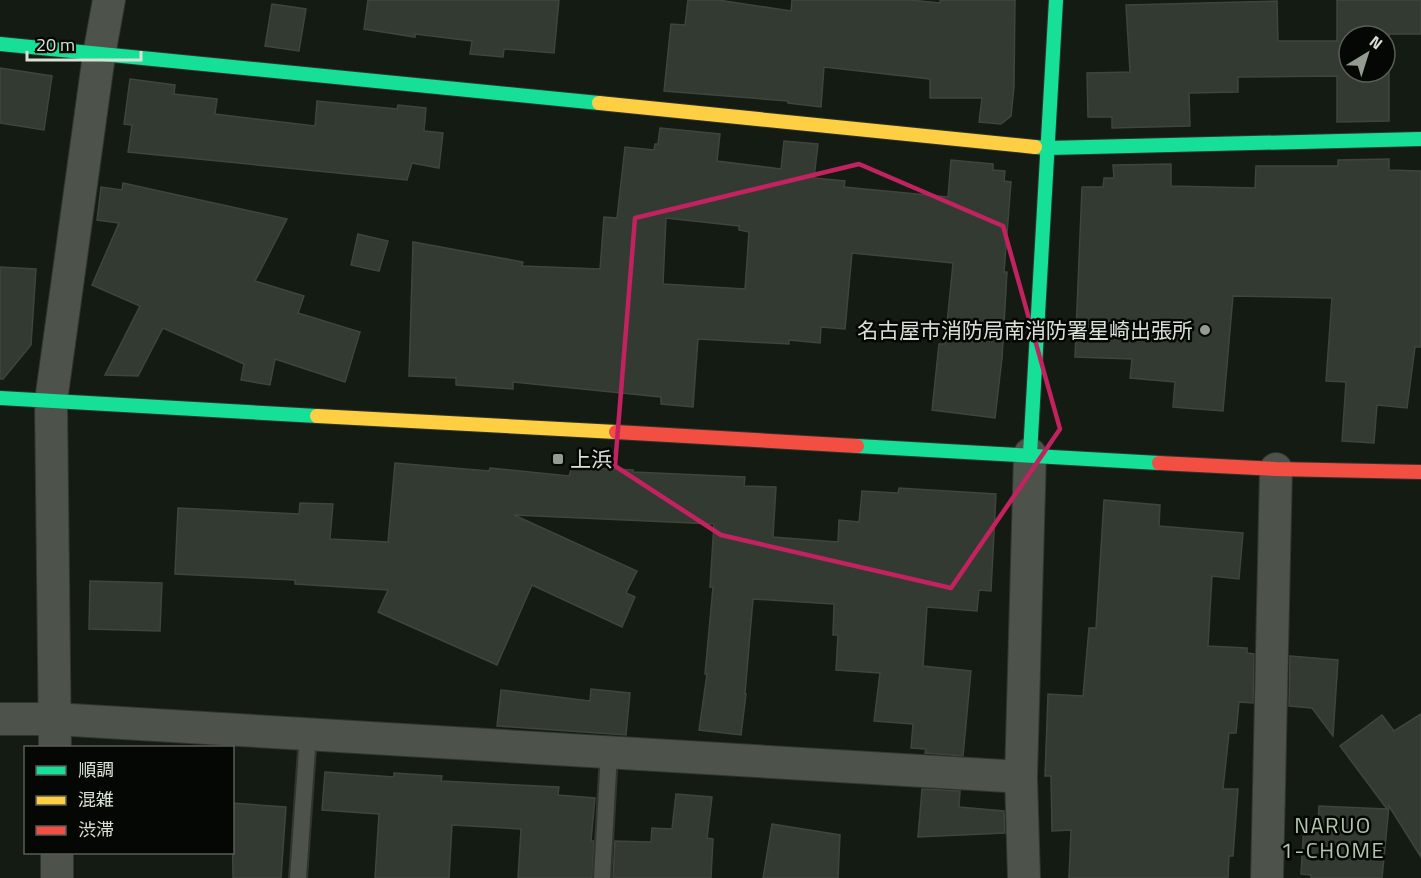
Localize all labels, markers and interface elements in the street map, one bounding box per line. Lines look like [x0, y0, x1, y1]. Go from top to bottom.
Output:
scale bar [27, 24, 141, 62]
north arrow [1337, 24, 1397, 84]
text: N [1364, 29, 1388, 55]
text: 20 m [36, 31, 75, 58]
place label: 名古屋市消防局南消防署星崎出張所 [857, 314, 1193, 346]
marker: 名古屋市消防局南消防署星崎出張所 [1198, 323, 1212, 337]
place label: 上浜 [570, 443, 612, 475]
marker: 上浜 [551, 452, 565, 466]
legend [24, 746, 234, 854]
text: 順調 [78, 756, 114, 783]
text: 混雑 [78, 786, 114, 813]
district label: NARUO 1-CHOME [1281, 808, 1385, 867]
text: 渋滞 [78, 816, 114, 843]

